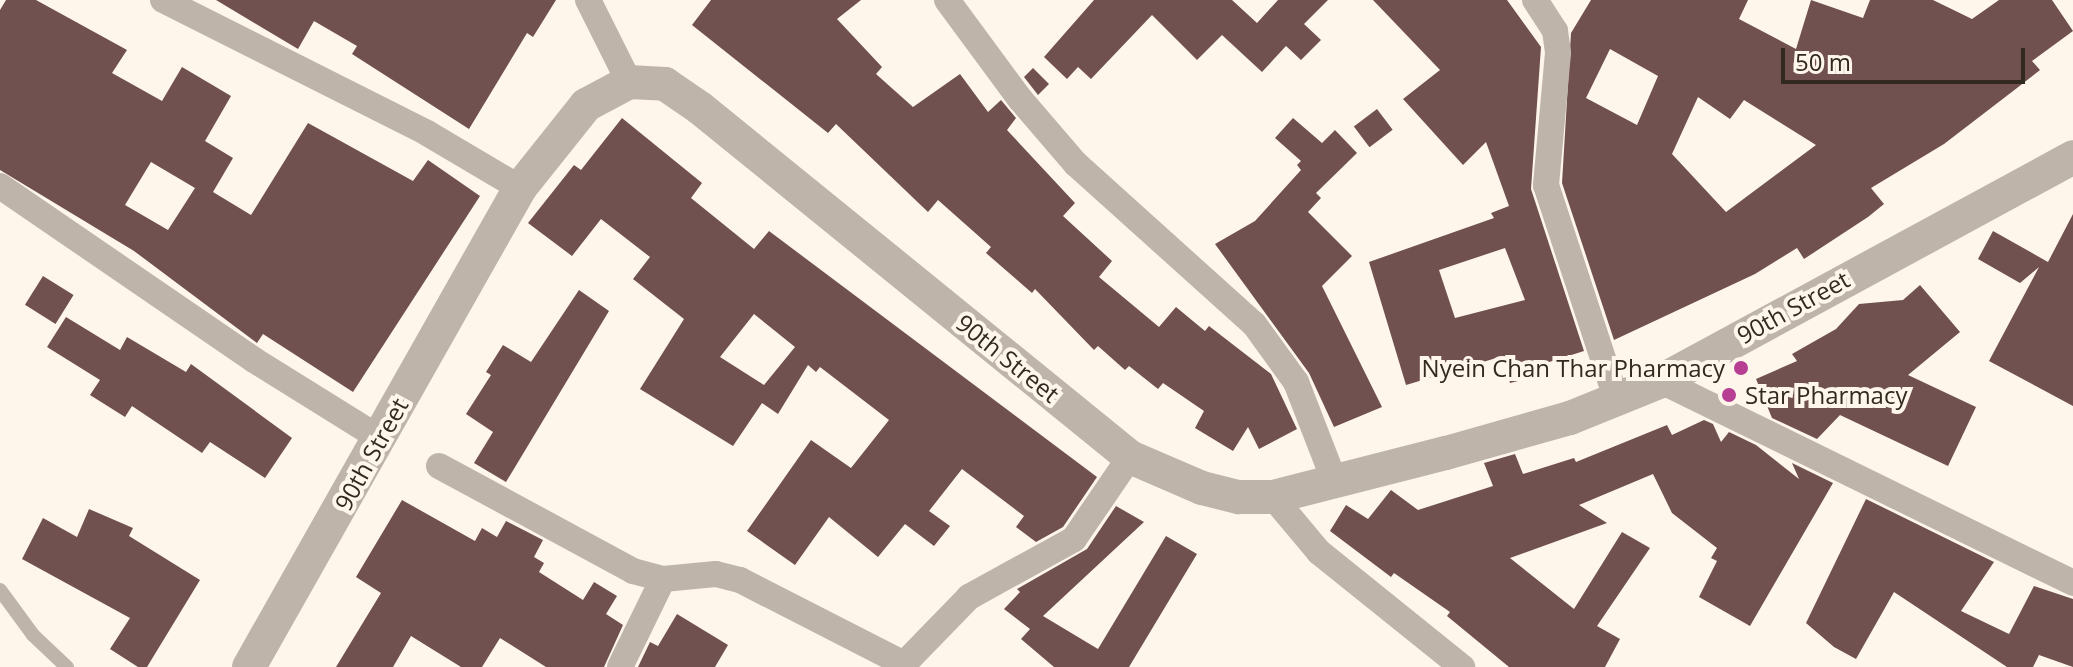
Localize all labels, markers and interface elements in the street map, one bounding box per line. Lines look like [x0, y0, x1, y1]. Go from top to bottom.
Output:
scale bar [1785, 32, 2029, 82]
text: 50 m [1795, 45, 1851, 78]
street label: 90th Street [1732, 264, 1854, 350]
street label: 90th Street [951, 308, 1065, 408]
place label: Nyein Chan Thar Pharmacy [1422, 354, 1725, 382]
marker: Nyein Chan Thar Pharmacy [1732, 359, 1750, 377]
place label: Star Pharmacy [1745, 381, 1907, 409]
marker: Star Pharmacy [1720, 386, 1738, 404]
street label: 90th Street [328, 393, 414, 515]

